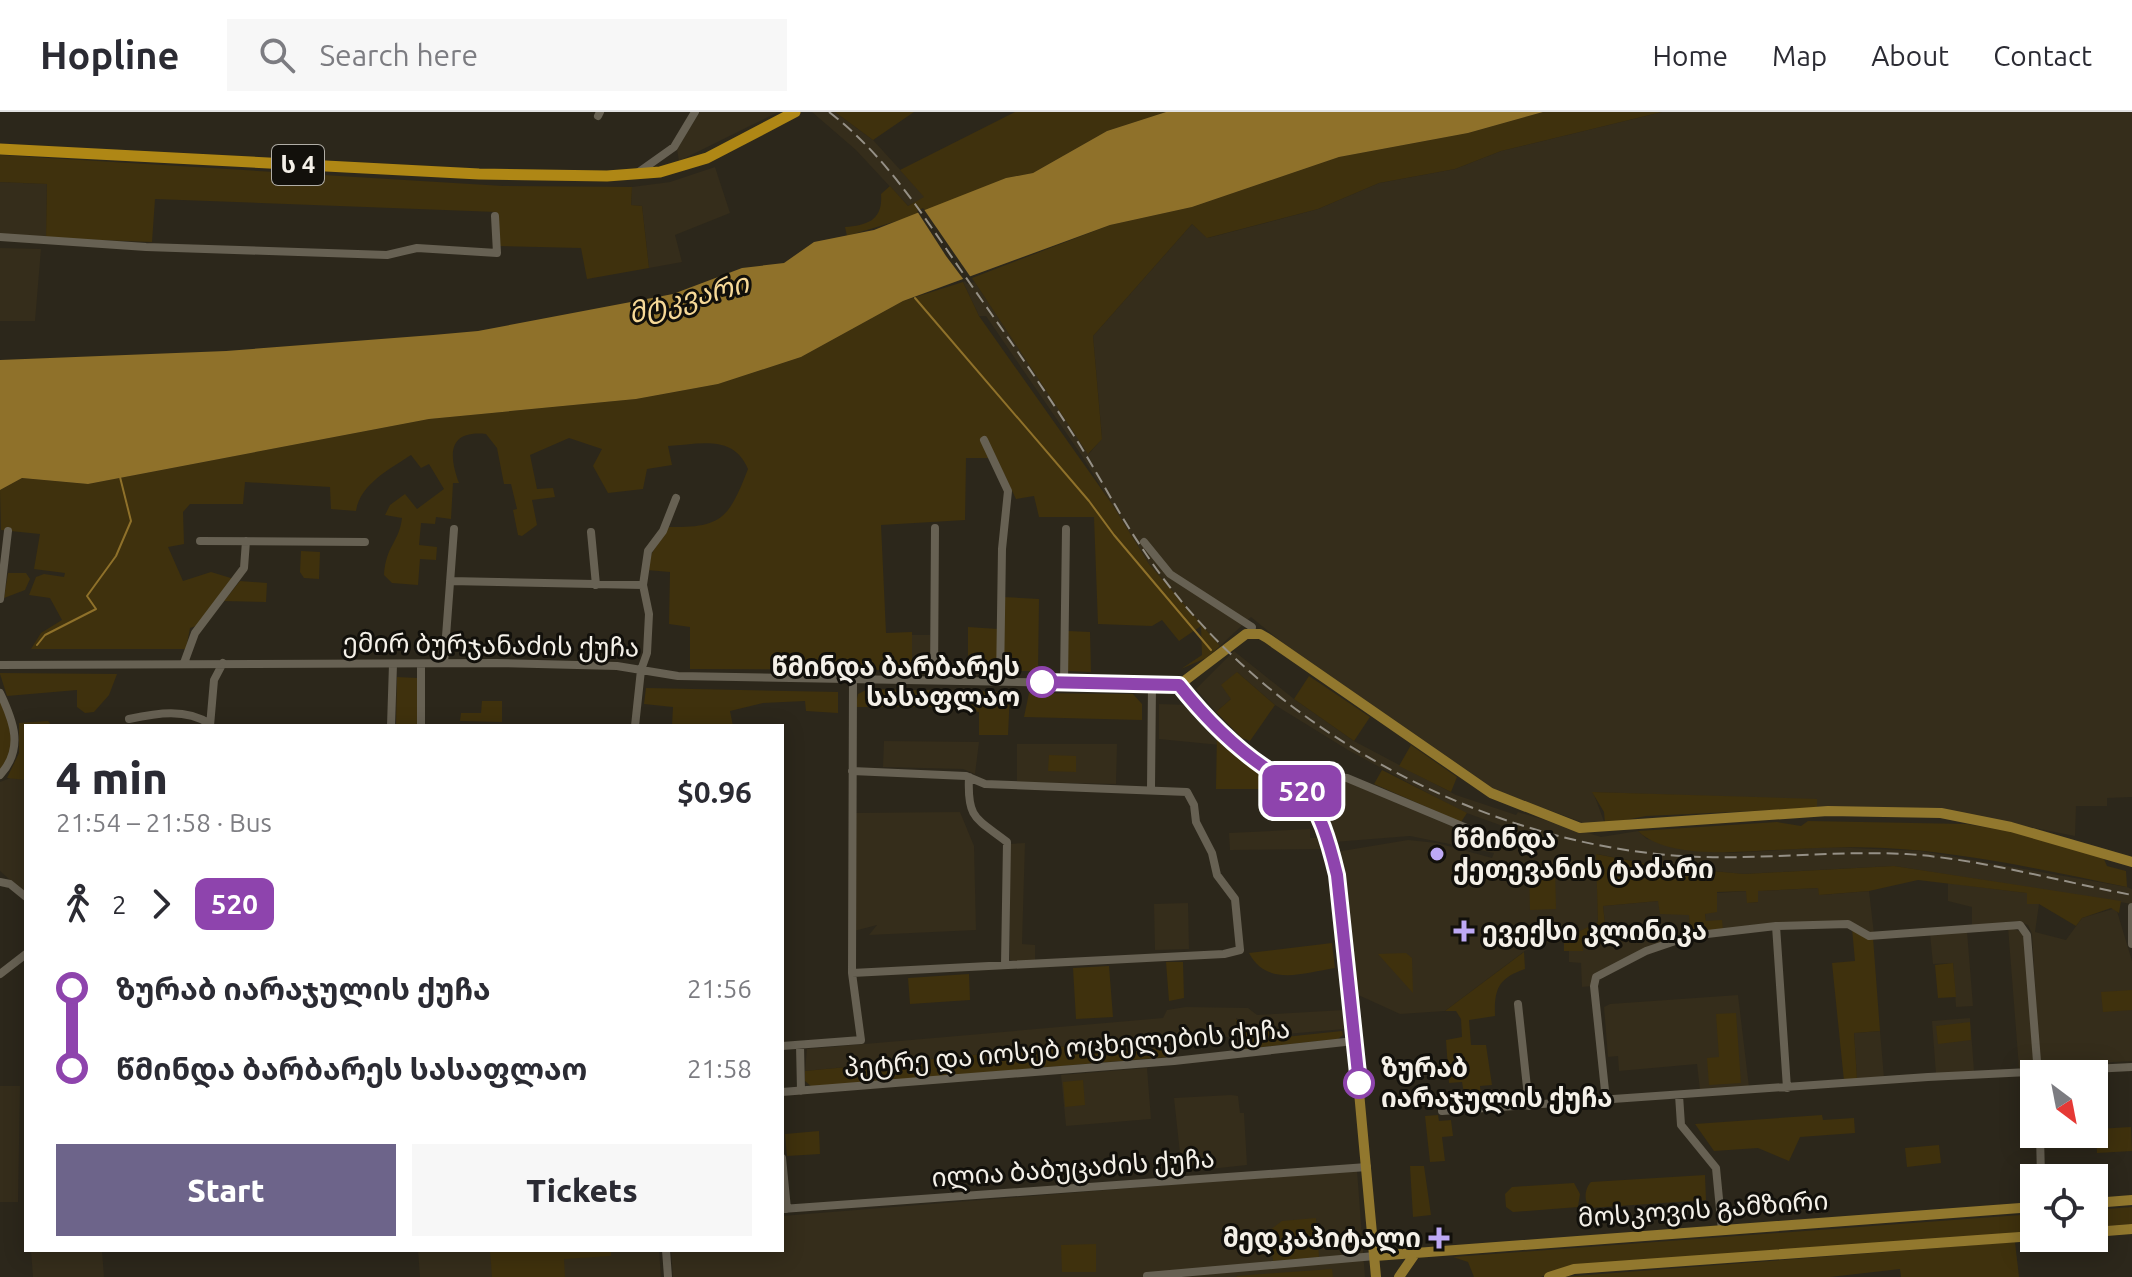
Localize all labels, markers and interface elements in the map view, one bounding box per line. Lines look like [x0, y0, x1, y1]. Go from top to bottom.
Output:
search box [227, 19, 787, 91]
icon: search [255, 33, 299, 77]
text: Hopline [40, 34, 179, 76]
text: Search here [319, 38, 478, 72]
text: Home [1653, 40, 1728, 71]
text: Map [1772, 40, 1827, 71]
text: About [1871, 40, 1949, 71]
text: Contact [1993, 40, 2092, 71]
road number: ს 4 [272, 145, 324, 185]
water label: მტკვარი [624, 266, 754, 330]
street label: ემირ ბურჯანაძის ქუჩა [342, 627, 640, 663]
place label: წმინდა ბარბარეს სასაფლაო [772, 652, 1020, 713]
marker: წმინდა ბარბარეს სასაფლაო [1027, 667, 1057, 697]
text: 4 min [56, 753, 168, 802]
line badge: 520 [1256, 765, 1348, 817]
text: $0.96 [677, 775, 752, 809]
text: 520 [1278, 775, 1326, 806]
text: 21:54 – 21:58 · Bus [56, 808, 272, 837]
place label: წმინდა ქეთევანის ტაძარი [1453, 824, 1714, 885]
marker: წმინდა ქეთევანის ტაძარი [1428, 845, 1446, 863]
icon: walk [56, 882, 100, 926]
icon: forward [139, 882, 183, 926]
text: 520 [211, 888, 258, 919]
text: 2 [112, 890, 127, 919]
place label: ევექსი კლინიკა [1482, 916, 1707, 947]
marker: ევექსი კლინიკა [1453, 920, 1475, 942]
text: ზურაბ იარაჯულის ქუჩა [116, 972, 491, 1006]
text: 21:56 [687, 974, 752, 1003]
street label: პეტრე და იოსებ ოცხელების ქუჩა [843, 1014, 1291, 1083]
text: წმინდა ბარბარეს სასაფლაო [116, 1052, 587, 1086]
place label: ზურაბ იარაჯულის ქუჩა [1381, 1053, 1613, 1114]
text: 21:58 [687, 1054, 752, 1083]
north arrow [2020, 1060, 2108, 1148]
map controls [2020, 1060, 2108, 1252]
marker: ზურაბ იარაჯულის ქუჩა [1344, 1068, 1374, 1098]
street label: ილია ბაბუცაძის ქუჩა [930, 1143, 1216, 1194]
button: Start [56, 1144, 396, 1236]
button: Tickets [412, 1144, 752, 1236]
button: locate [2020, 1164, 2108, 1252]
street label: მოსკოვის გამზირი [1577, 1185, 1829, 1233]
place label: მედკაპიტალი [1223, 1223, 1421, 1255]
marker: მედკაპიტალი [1428, 1227, 1450, 1249]

